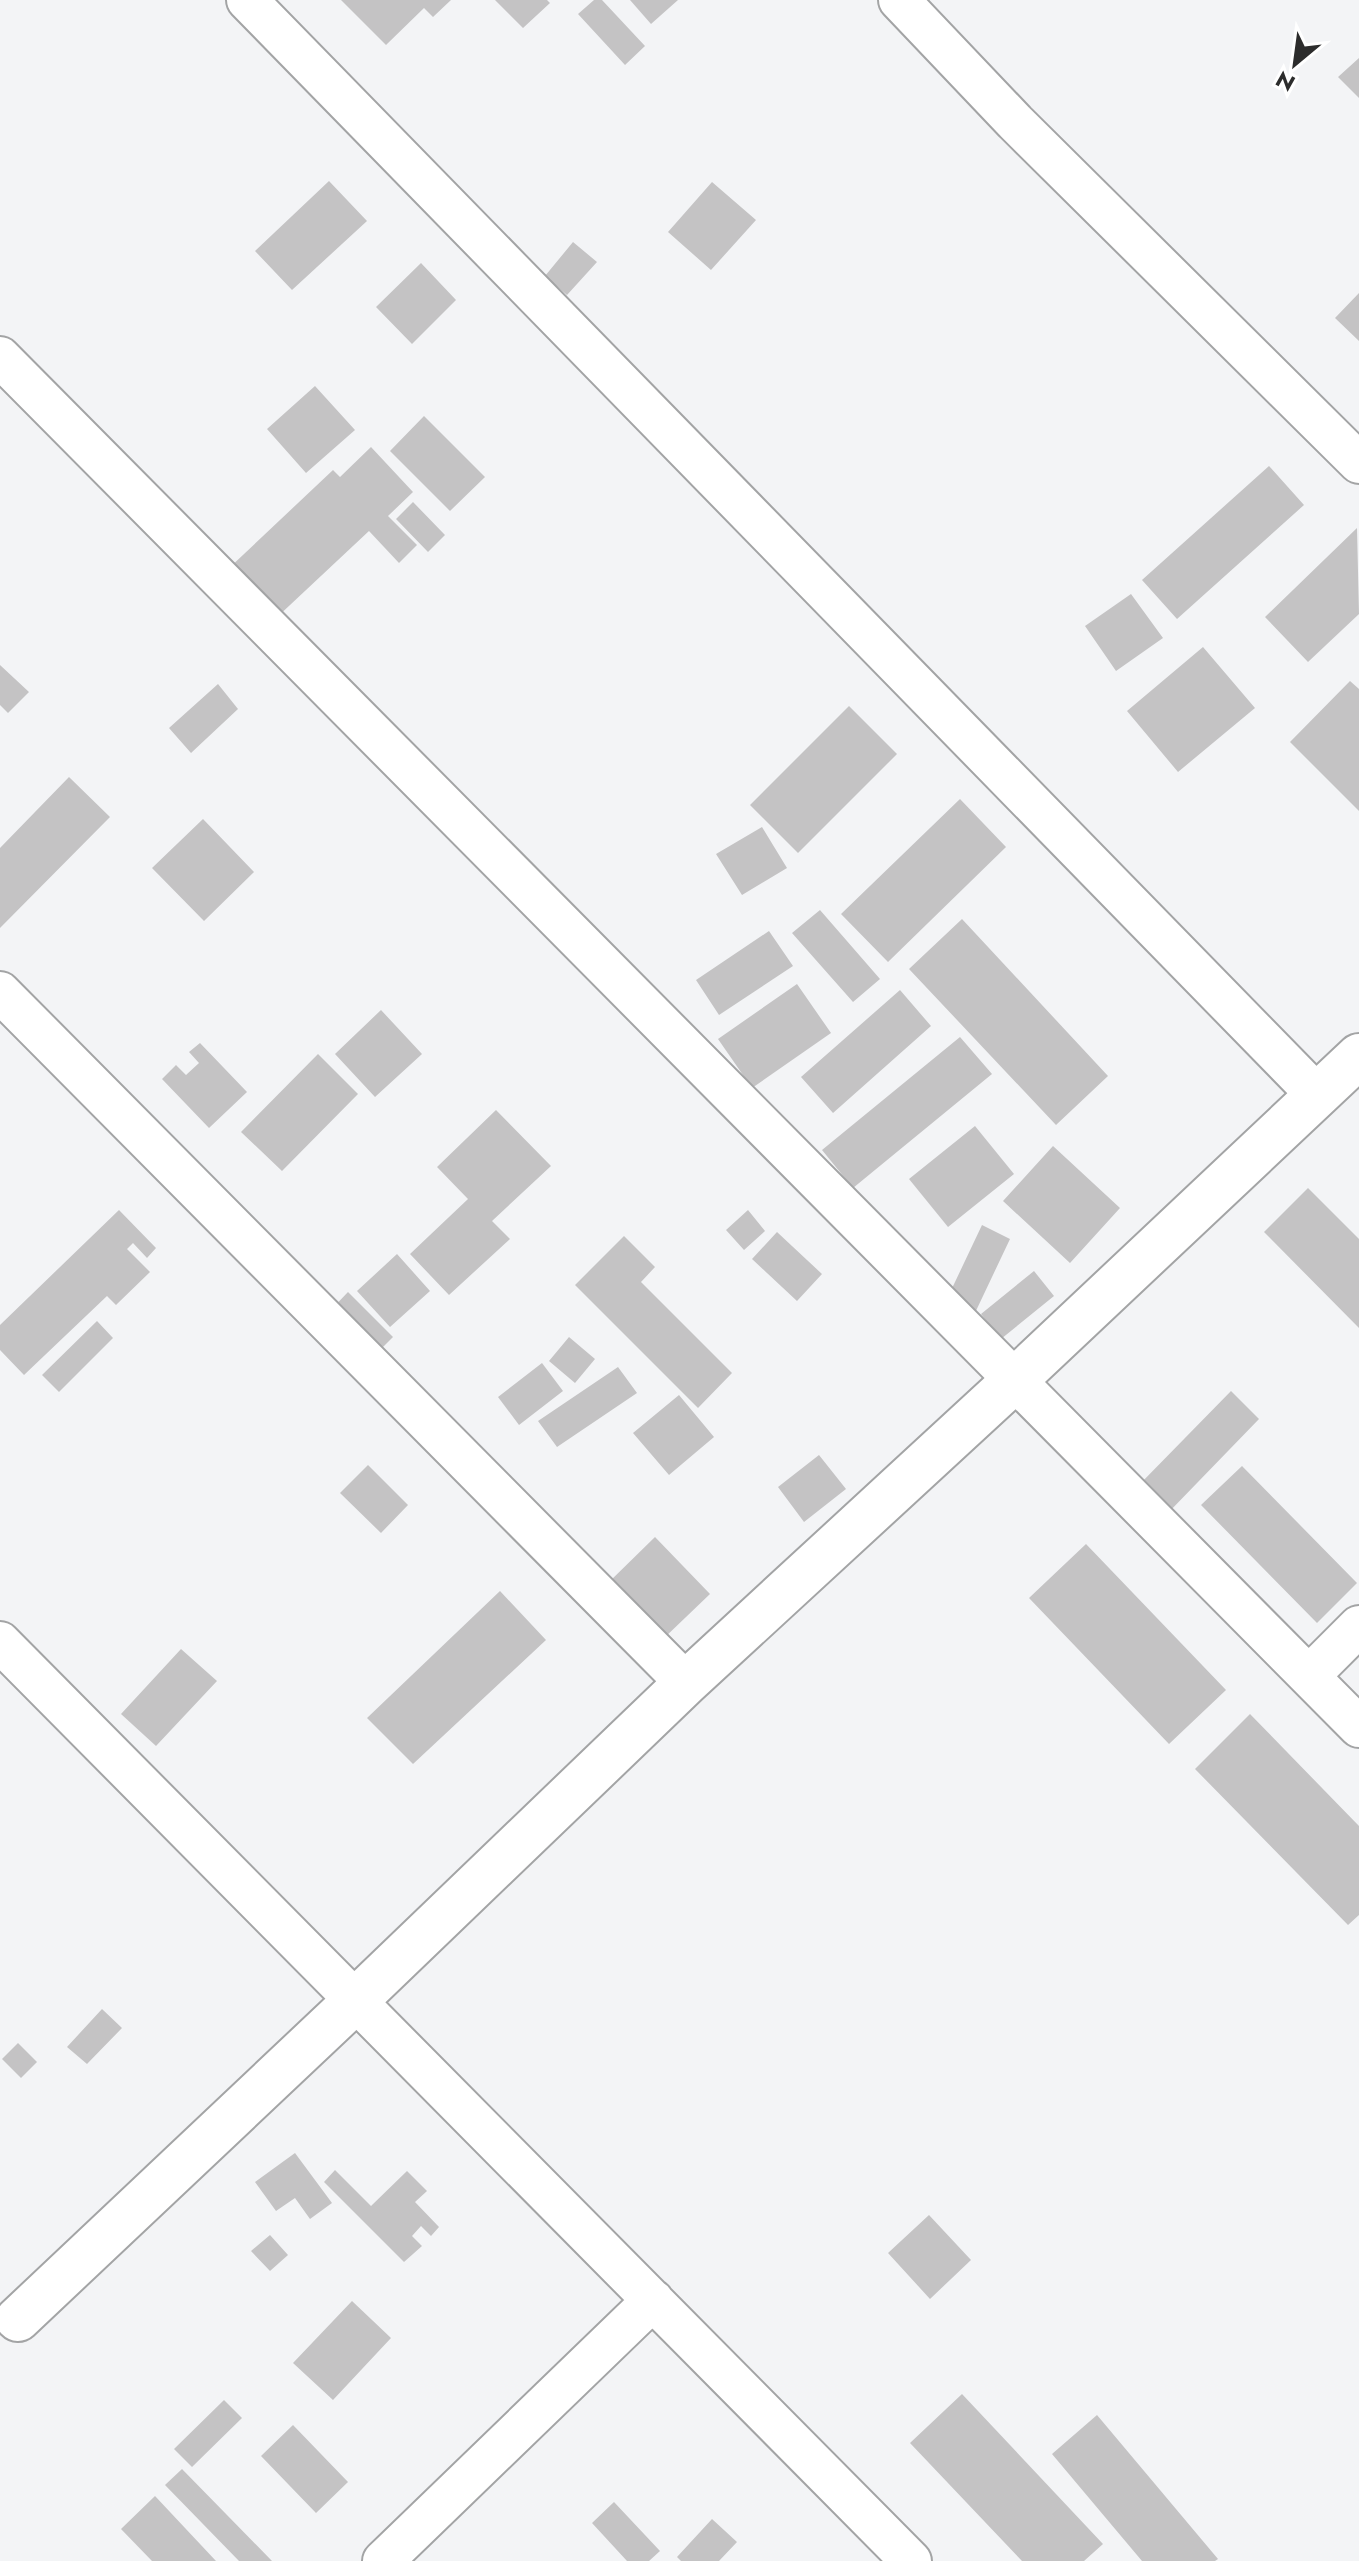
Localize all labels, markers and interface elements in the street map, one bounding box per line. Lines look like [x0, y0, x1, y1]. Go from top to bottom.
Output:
north arrow [1255, 24, 1335, 104]
text: N [1270, 63, 1301, 100]

